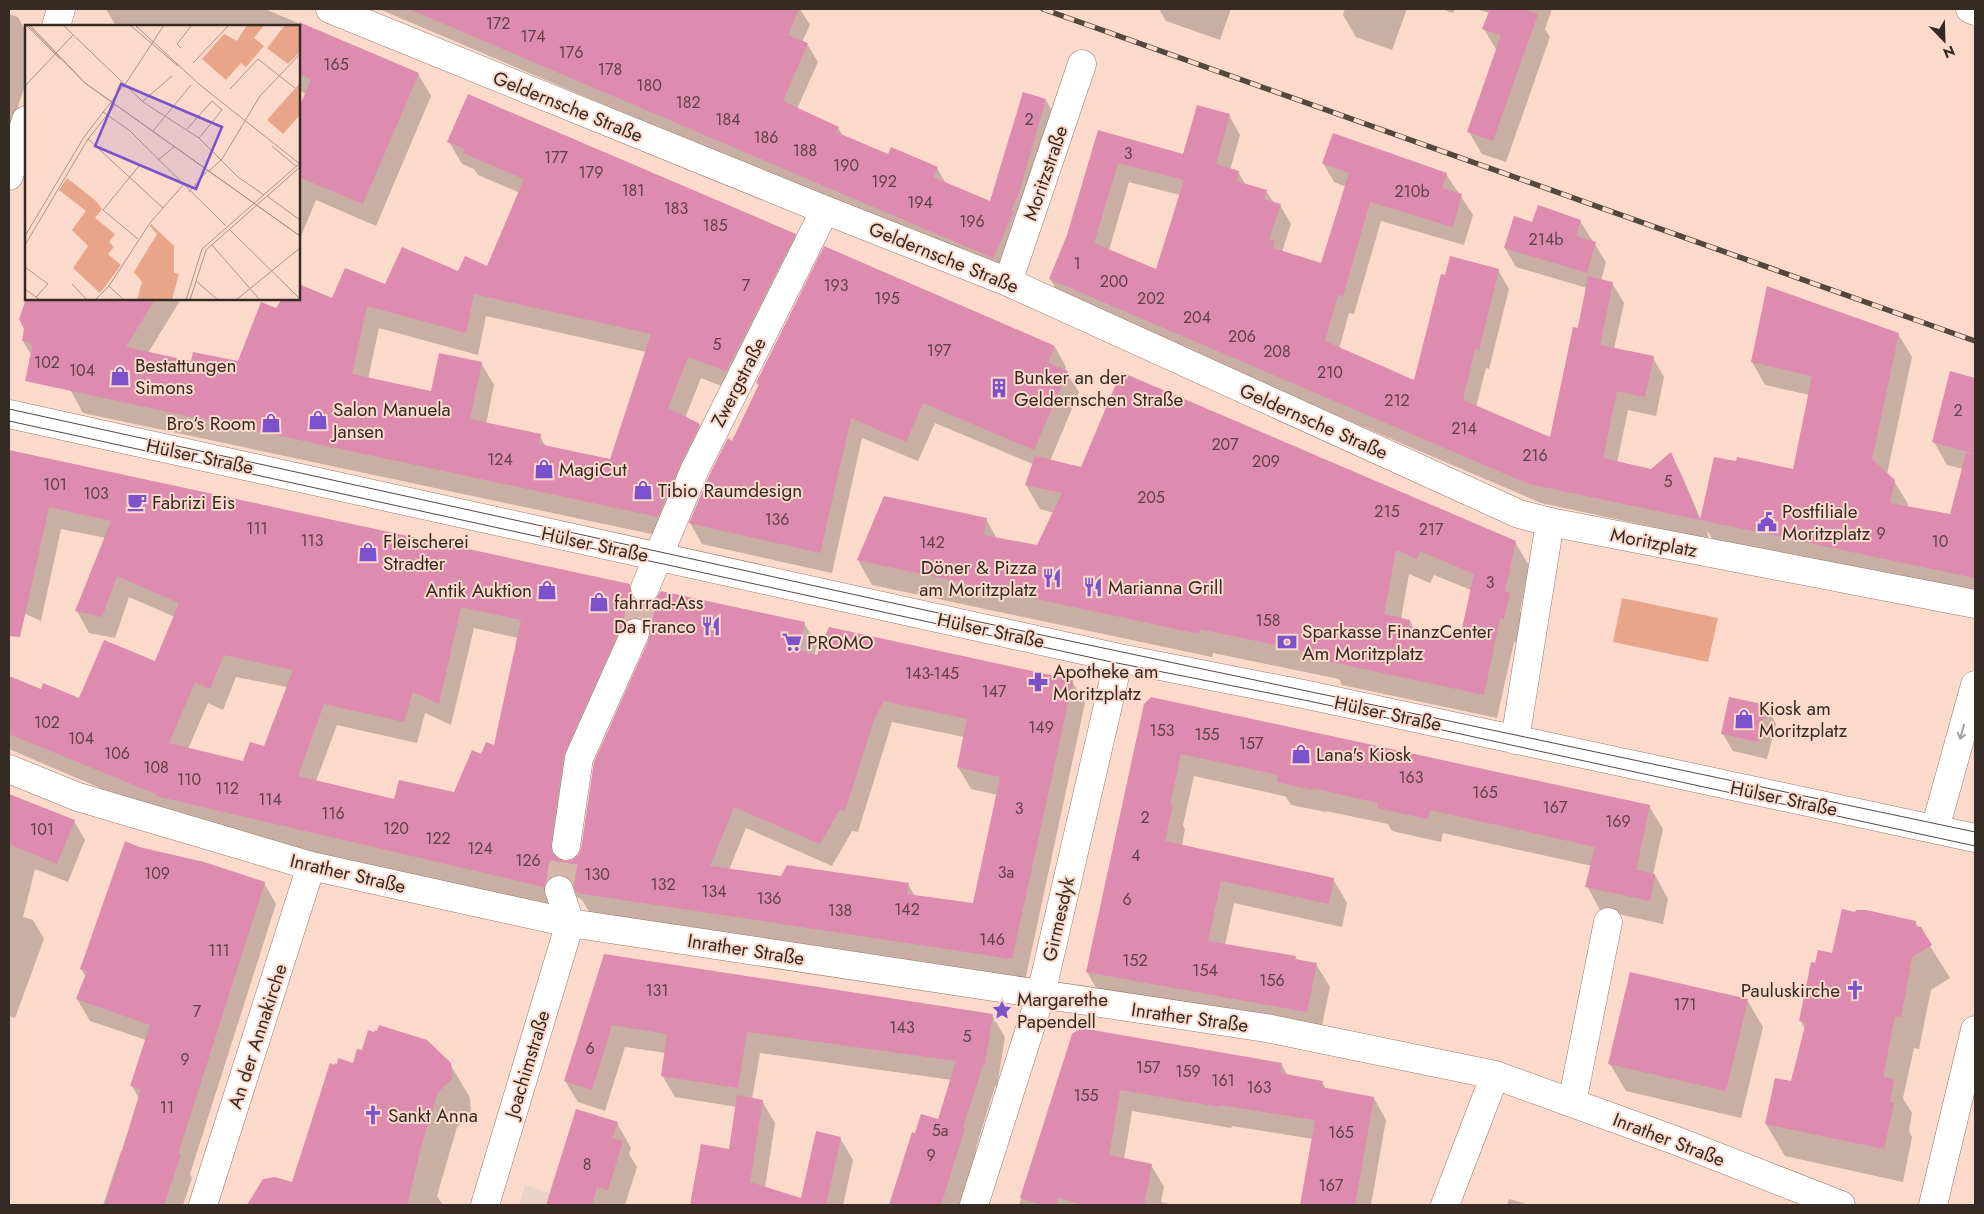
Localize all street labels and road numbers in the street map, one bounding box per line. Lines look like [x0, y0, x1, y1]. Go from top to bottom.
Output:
street label: Geldernsche Straße [489, 64, 647, 149]
street label: Moritzstraße [1017, 122, 1074, 224]
street label: Geldernsche Straße [865, 215, 1023, 300]
street label: Zwergstraße [704, 333, 773, 432]
street label: Geldernsche Straße [1236, 377, 1392, 466]
street label: Hülser Straße [144, 432, 256, 481]
street label: Hülser Straße [539, 520, 651, 569]
street label: Moritzplatz [1608, 521, 1700, 564]
street label: Hülser Straße [935, 606, 1047, 655]
street label: Hülser Straße [1332, 689, 1444, 738]
street label: Hülser Straße [1728, 774, 1840, 823]
street label: Inrather Straße [287, 847, 409, 900]
street label: Girmesdyk [1036, 874, 1081, 964]
street label: Inrather Straße [686, 927, 806, 972]
street label: An der Annakirche [221, 960, 294, 1112]
street label: Inrather Straße [1130, 996, 1250, 1039]
street label: Joachimstraße [497, 1007, 557, 1124]
street label: Inrather Straße [1609, 1106, 1729, 1173]

